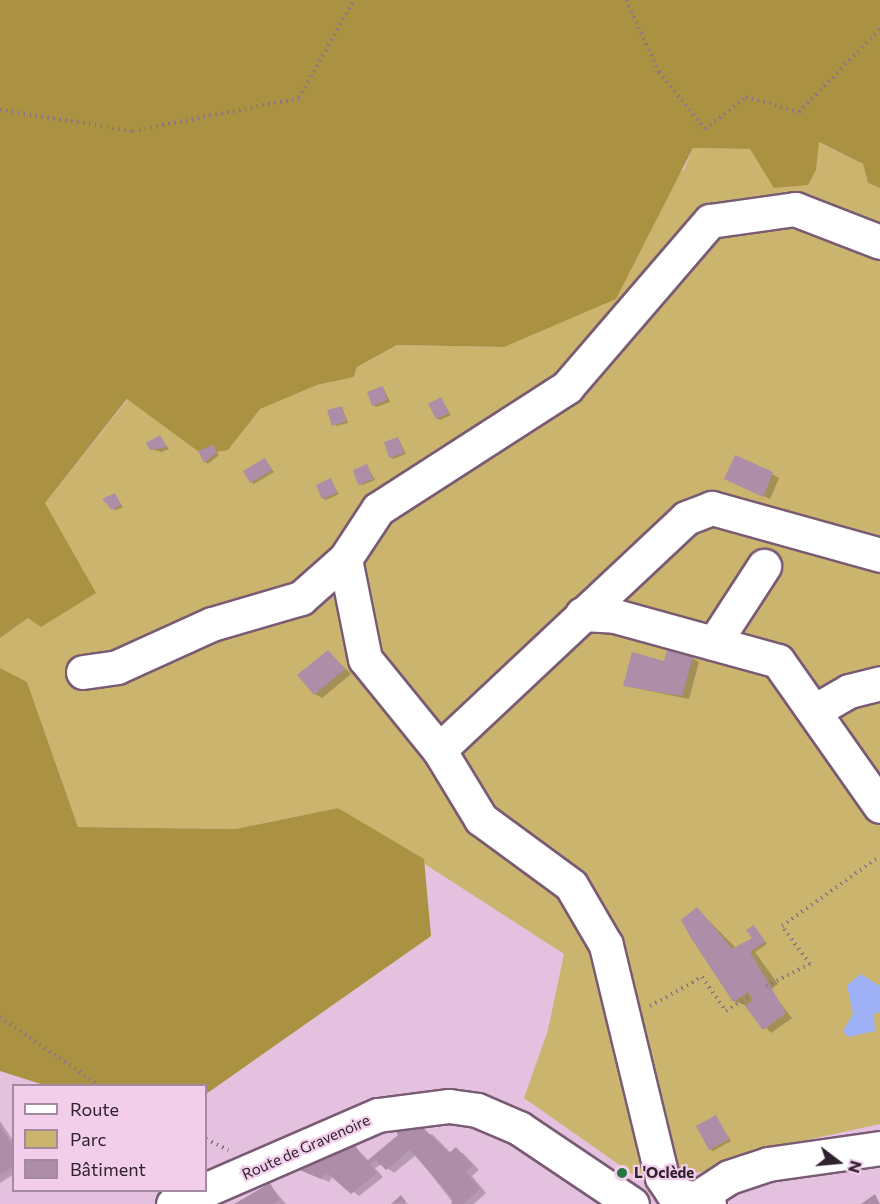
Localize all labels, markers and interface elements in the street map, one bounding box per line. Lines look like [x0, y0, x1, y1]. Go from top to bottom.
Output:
legend [12, 1084, 207, 1192]
text: Route [70, 1098, 119, 1120]
street label: Route de Gravenoire [239, 1111, 373, 1183]
text: Parc [70, 1128, 107, 1150]
north arrow [808, 1132, 868, 1192]
text: Bâtiment [70, 1158, 146, 1180]
text: N [845, 1159, 867, 1175]
place label: L'Oclède [634, 1164, 694, 1182]
marker: L'Oclède [615, 1166, 629, 1180]

